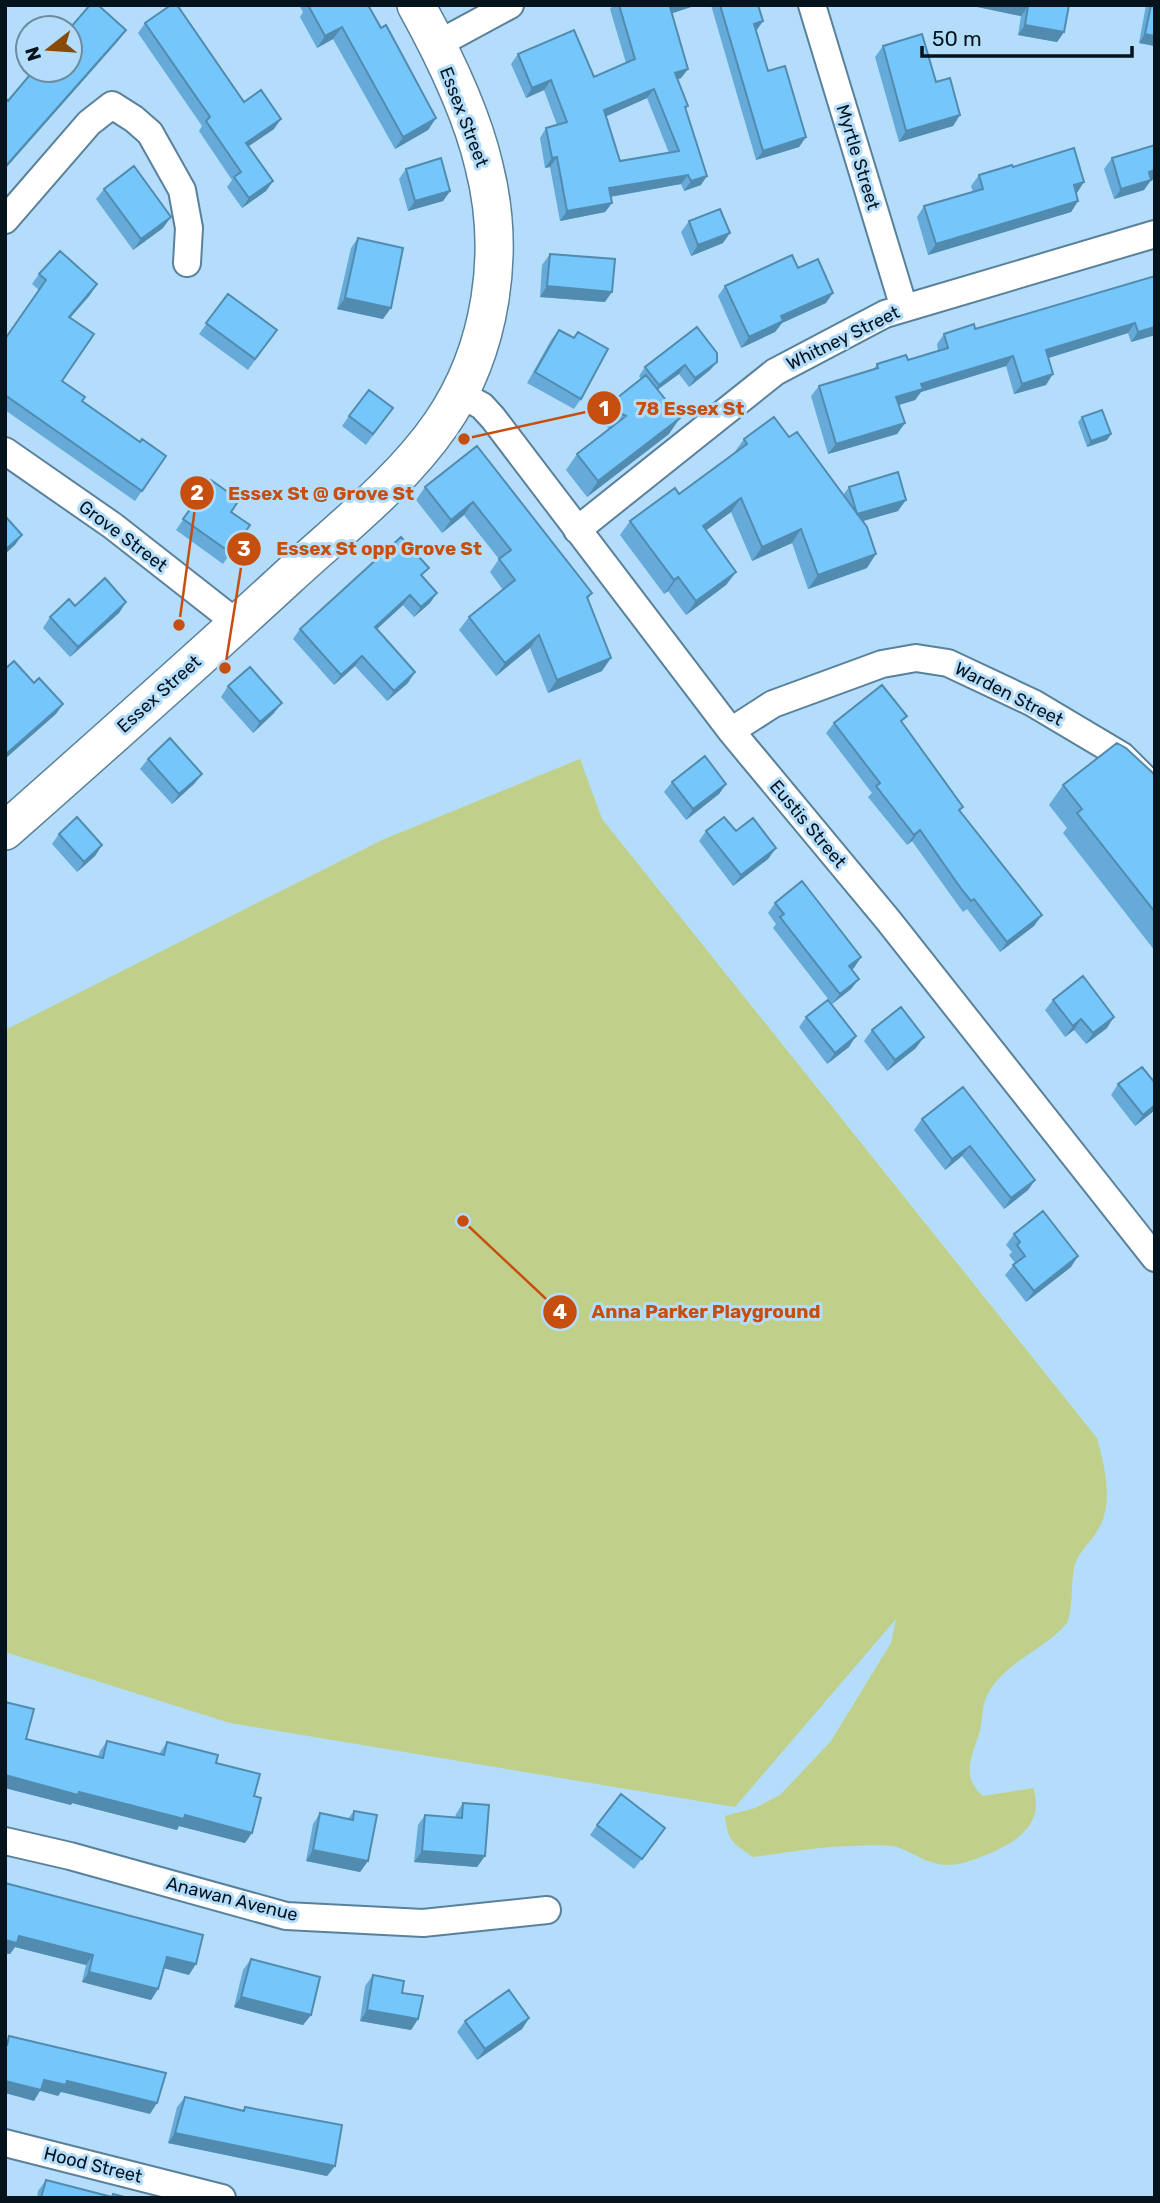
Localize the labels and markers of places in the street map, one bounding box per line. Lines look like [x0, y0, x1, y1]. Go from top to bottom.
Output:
callout: 78 Essex St [587, 388, 759, 428]
callout: Essex St @ Grove St [179, 473, 428, 513]
callout: Essex St opp Grove St [227, 529, 495, 569]
callout: Anna Parker Playground [543, 1292, 835, 1332]

